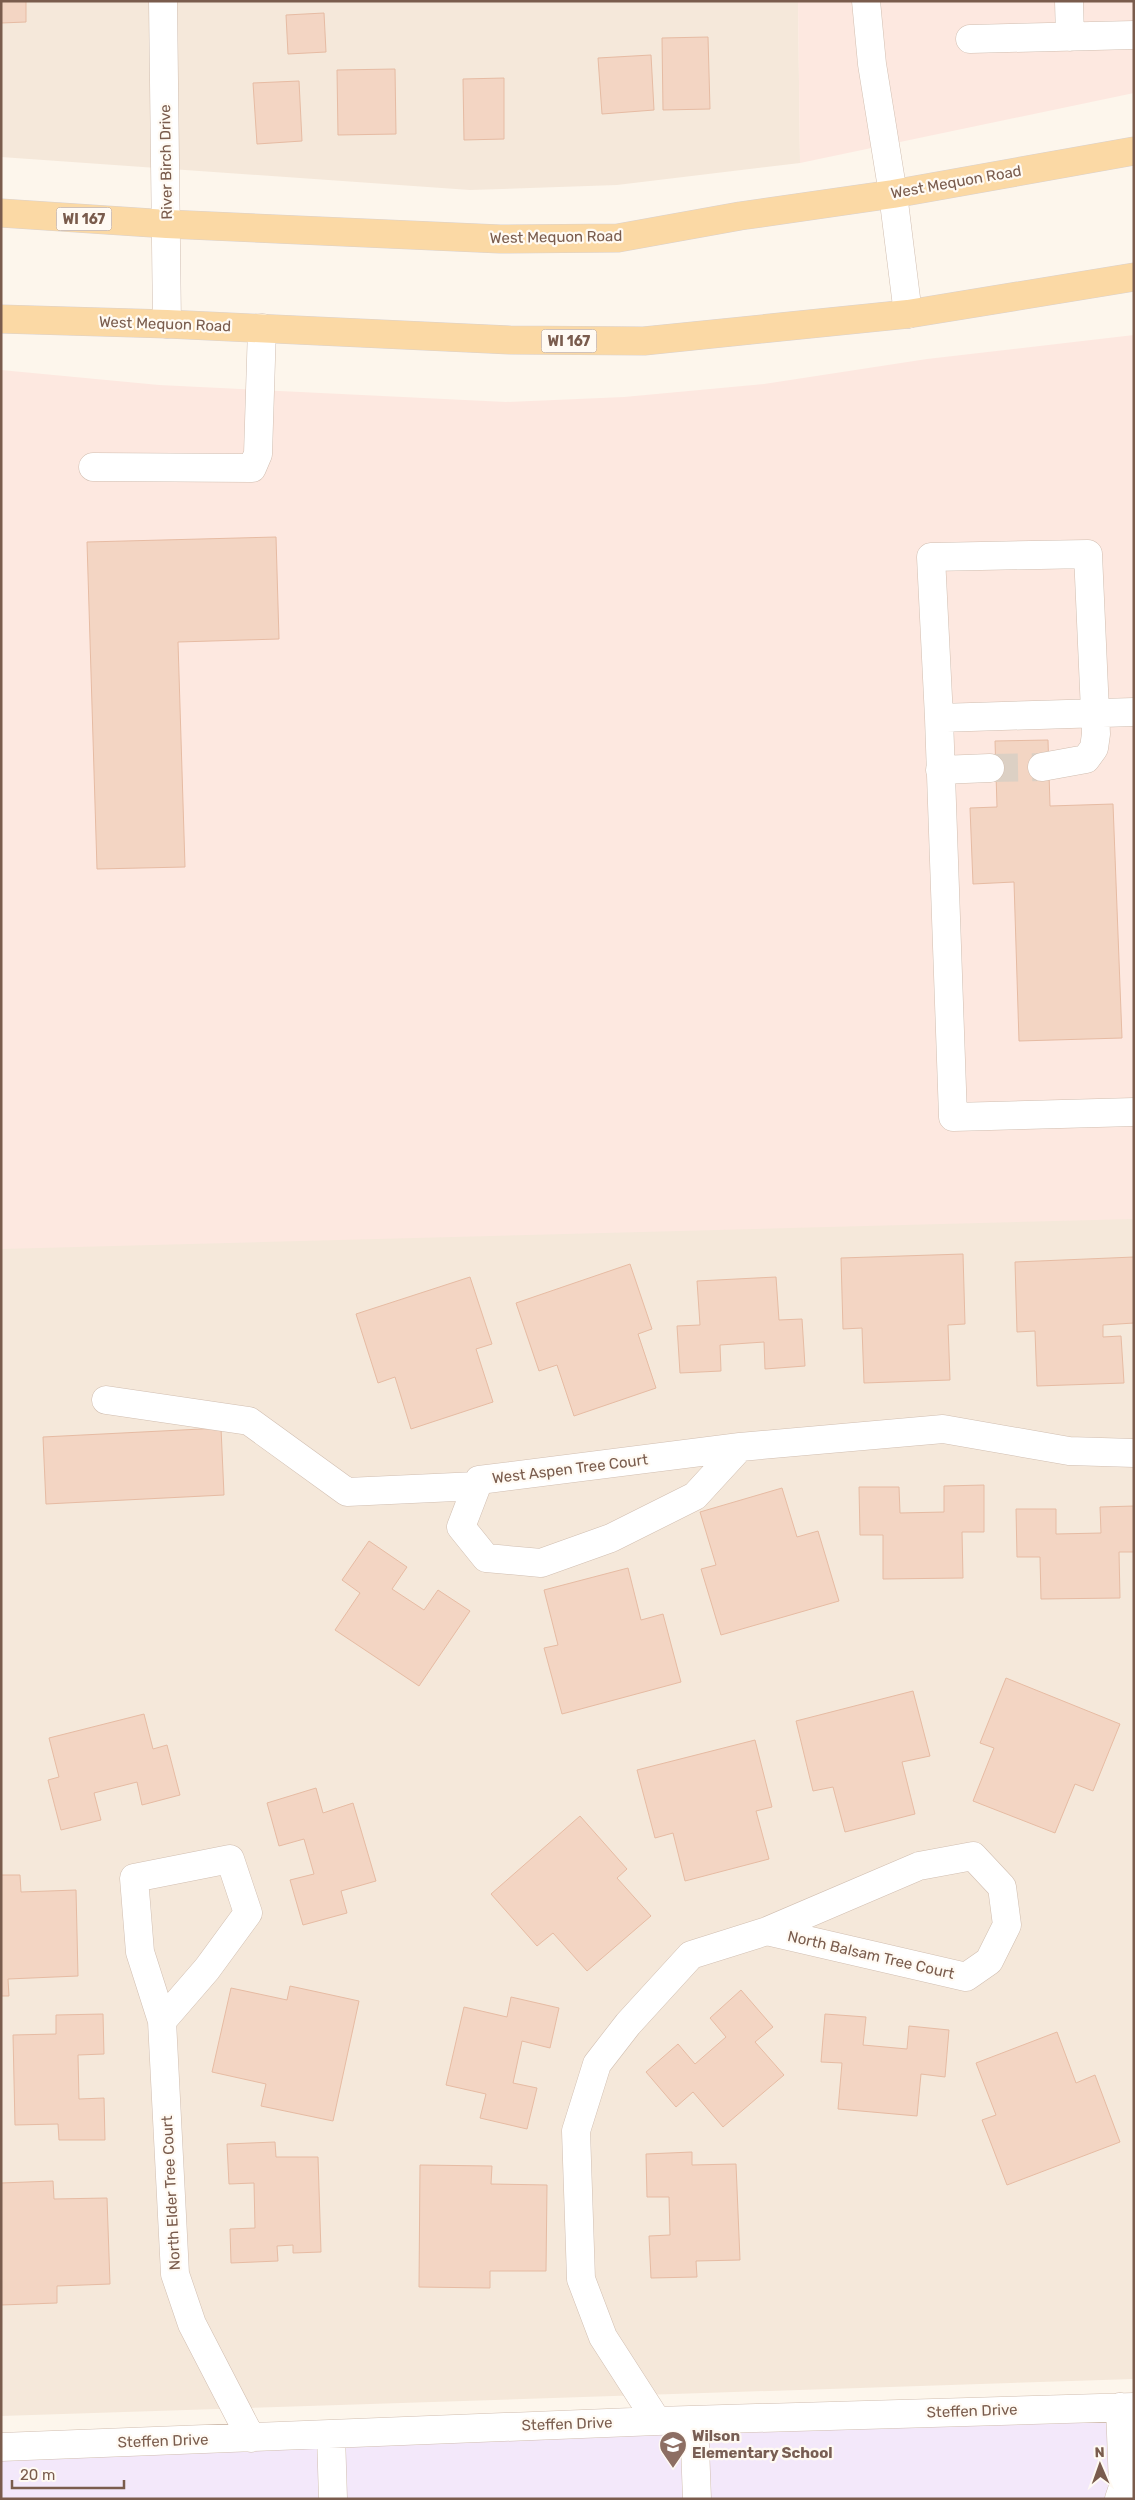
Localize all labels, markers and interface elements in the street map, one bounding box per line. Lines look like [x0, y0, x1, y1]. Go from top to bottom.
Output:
street label: River Birch Drive [156, 104, 176, 220]
street label: West Mequon Road [889, 162, 1023, 202]
road number: WI 167 [56, 208, 112, 230]
street label: West Mequon Road [490, 227, 622, 247]
street label: West Mequon Road [98, 313, 232, 335]
road number: WI 167 [542, 330, 596, 352]
street label: West Aspen Tree Court [491, 1450, 649, 1488]
street label: North Balsam Tree Court [786, 1927, 956, 1983]
street label: North Elder Tree Court [158, 2115, 184, 2271]
street label: Steffen Drive [926, 2400, 1018, 2422]
street label: Steffen Drive [521, 2413, 613, 2435]
place label: Wilson Elementary School [692, 2427, 833, 2462]
street label: Steffen Drive [117, 2430, 209, 2452]
school or university icon: Wilson Elementary School [658, 2430, 688, 2469]
north arrow [1075, 2440, 1125, 2490]
text: N [1094, 2444, 1105, 2461]
scale bar [12, 2458, 125, 2490]
text: 20 m [20, 2466, 55, 2484]

